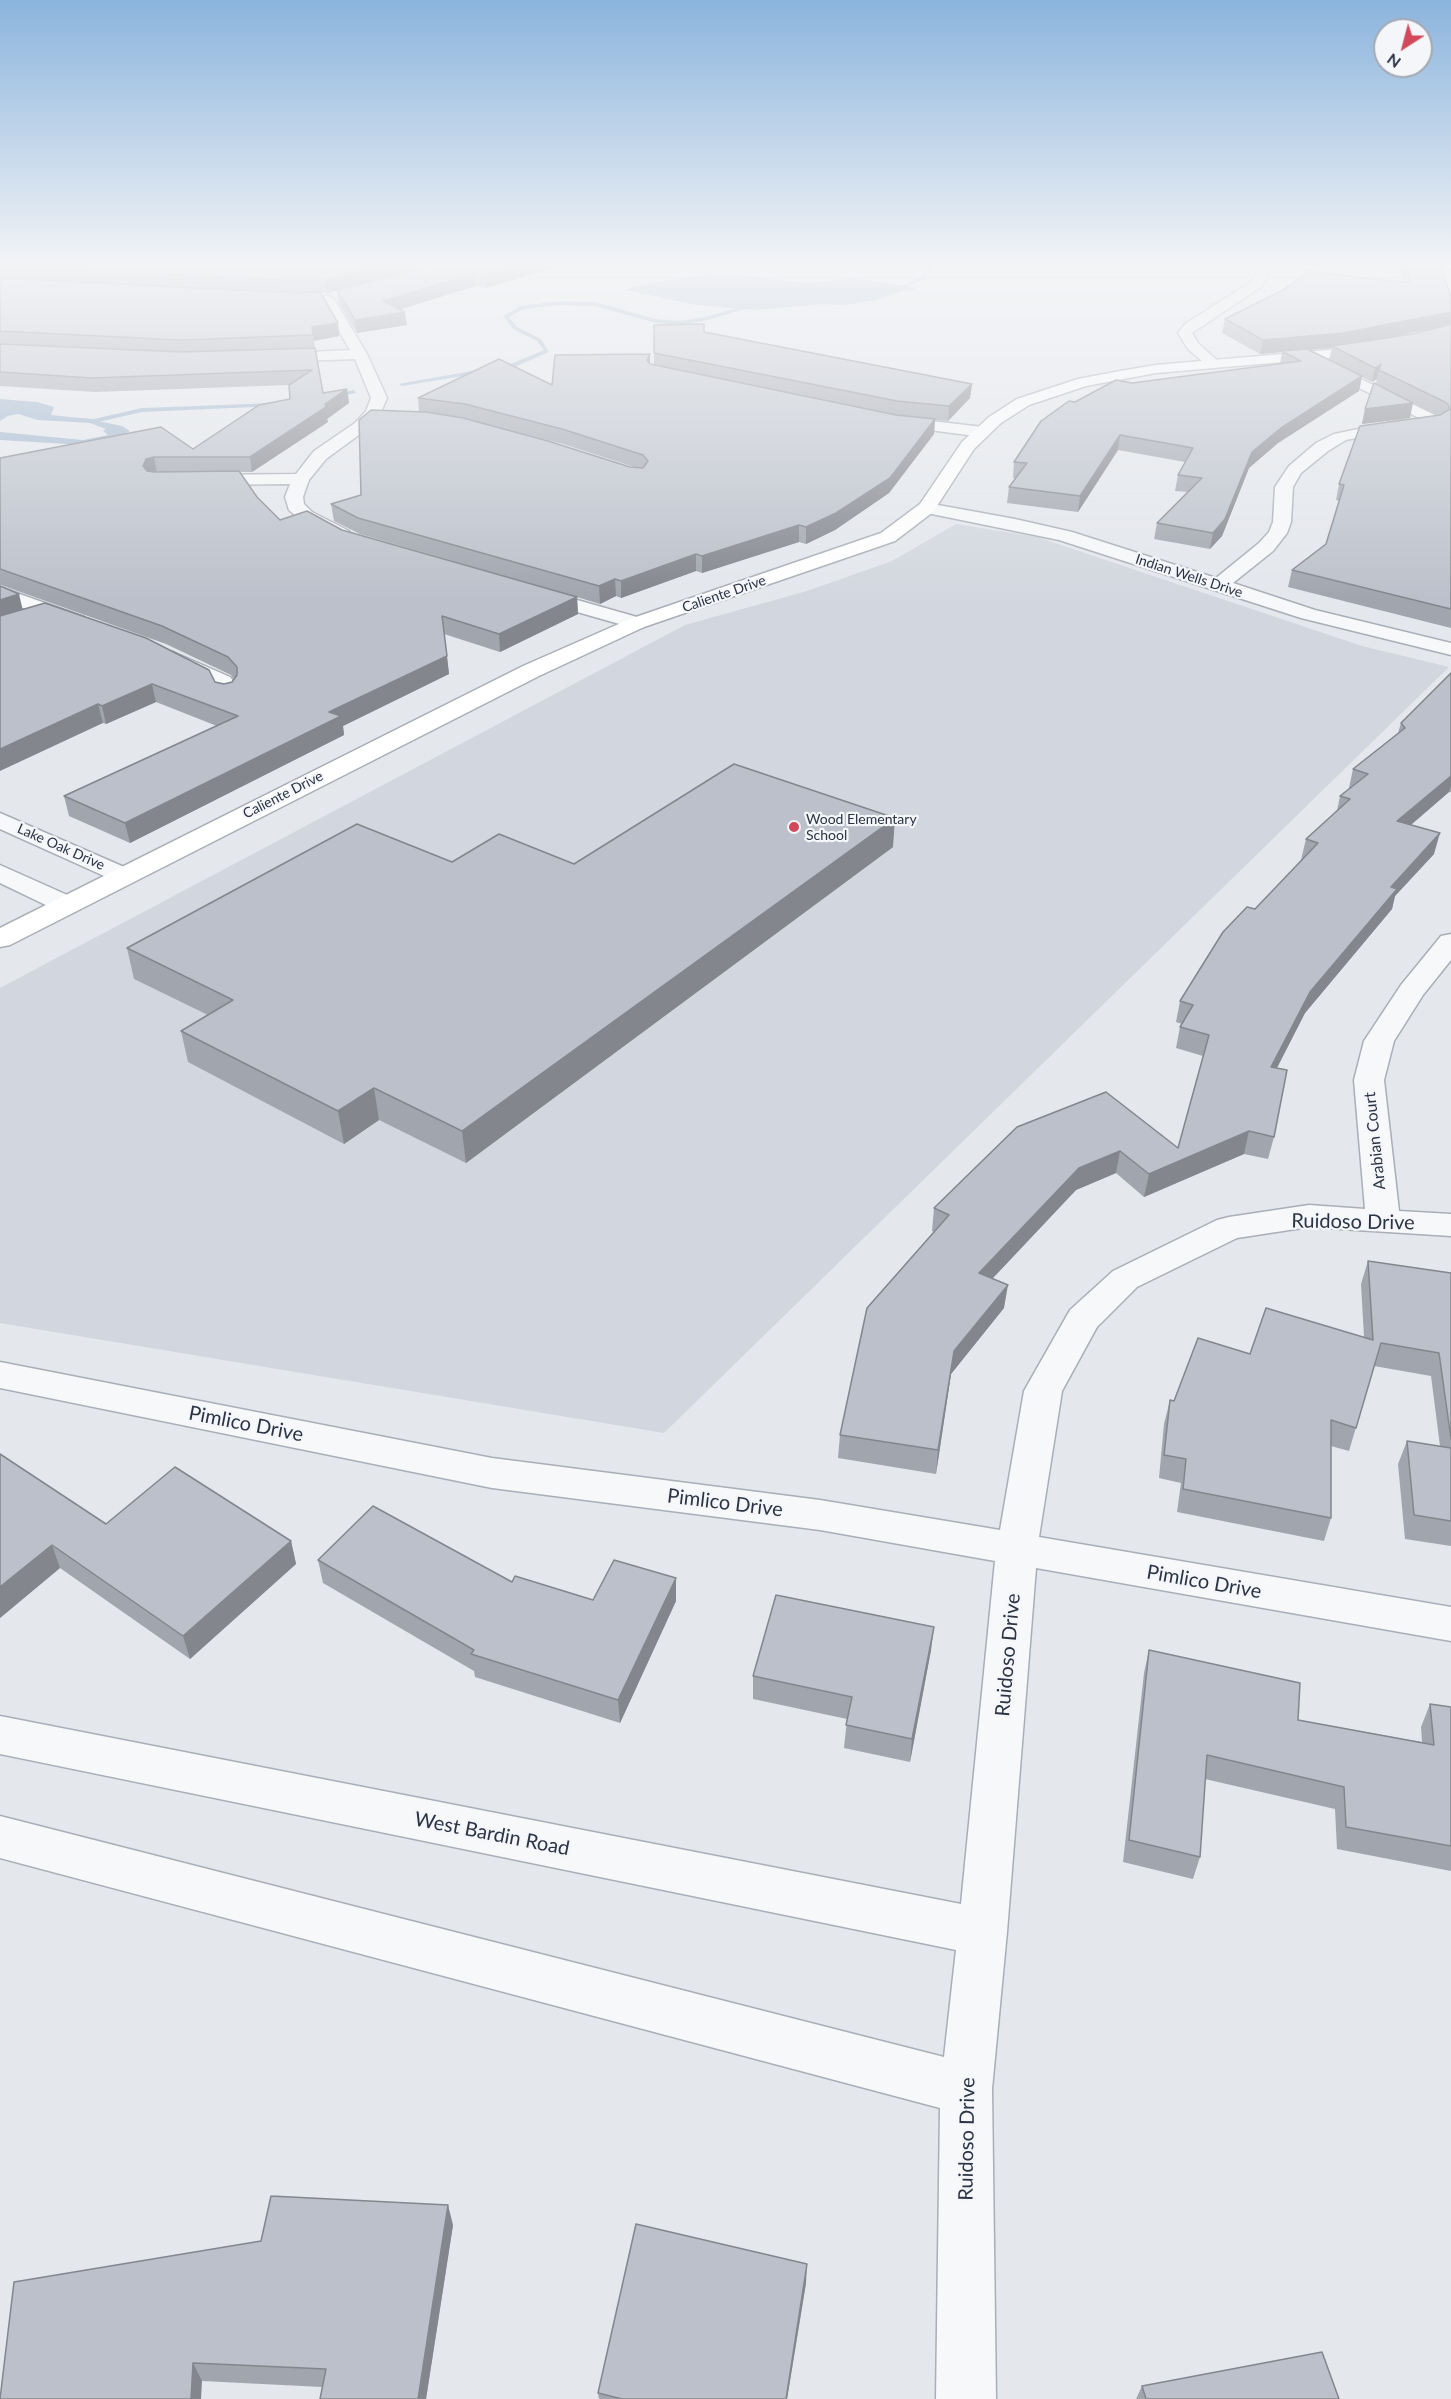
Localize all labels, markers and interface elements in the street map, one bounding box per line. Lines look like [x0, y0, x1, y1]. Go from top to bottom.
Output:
north arrow [1373, 18, 1433, 78]
text: N [1383, 50, 1404, 73]
street label: Indian Wells Drive [1133, 551, 1245, 601]
street label: Caliente Drive [680, 572, 768, 616]
street label: Caliente Drive [240, 768, 326, 822]
place label: Wood Elementary School [806, 811, 917, 844]
street label: Lake Oak Drive [15, 820, 107, 874]
marker: Wood Elementary School [787, 820, 801, 834]
street label: Arabian Court [1360, 1091, 1390, 1191]
street label: Ruidoso Drive [1291, 1209, 1415, 1235]
street label: Pimlico Drive [187, 1401, 305, 1447]
street label: Pimlico Drive [666, 1484, 784, 1522]
street label: Pimlico Drive [1145, 1560, 1263, 1604]
street label: Ruidoso Drive [991, 1592, 1025, 1718]
street label: West Bardin Road [412, 1807, 572, 1861]
street label: Ruidoso Drive [954, 2077, 980, 2201]

